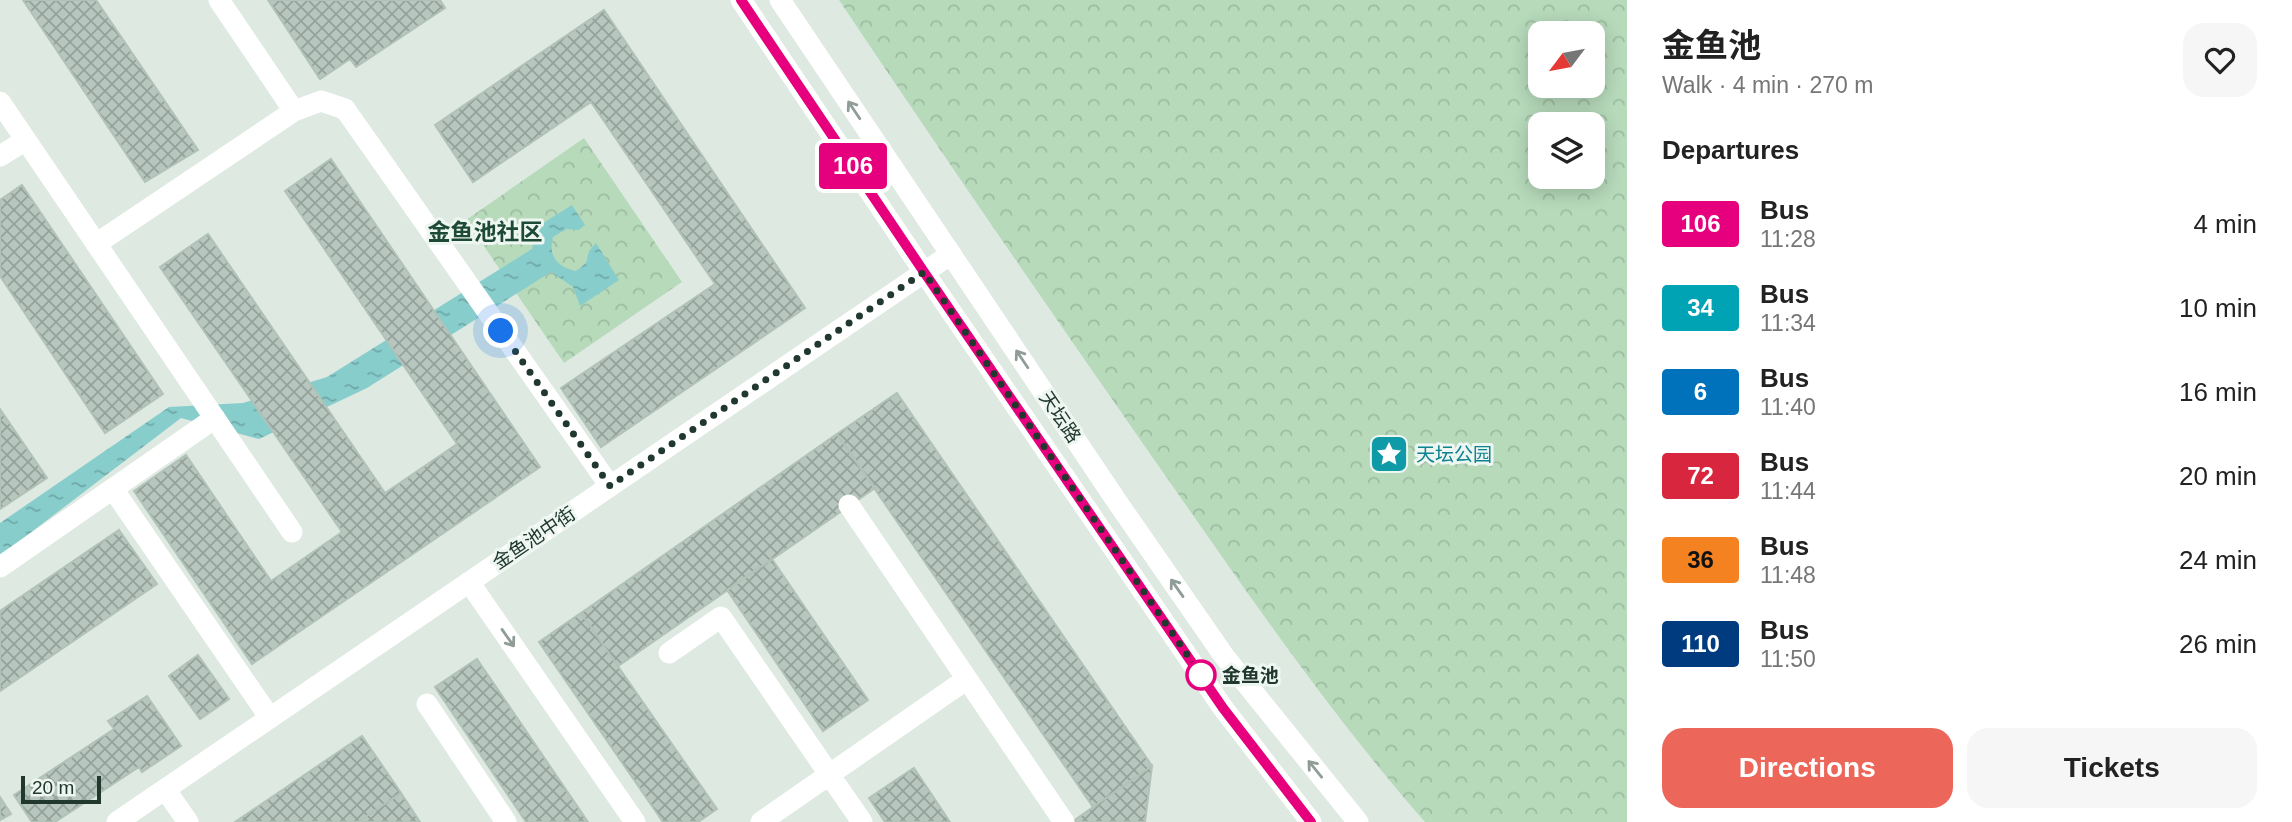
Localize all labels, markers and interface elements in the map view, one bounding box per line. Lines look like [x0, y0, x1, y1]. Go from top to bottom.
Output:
north arrow [1528, 21, 1605, 98]
map controls [1528, 21, 1605, 189]
button: heart [2183, 23, 2257, 97]
text: 金鱼池 [1662, 27, 1761, 64]
text: Walk · 4 min · 270 m [1662, 72, 1873, 98]
one-way arrow [847, 100, 861, 120]
button: layers [1528, 112, 1605, 189]
text: Departures [1662, 135, 1799, 165]
line badge: 106 [813, 143, 893, 189]
text: 106 [833, 152, 873, 179]
text: Bus [1760, 195, 1809, 225]
text: 4 min [2193, 209, 2257, 239]
text: 106 [1680, 210, 1721, 237]
district label: 金鱼池社区 [428, 219, 543, 245]
text: 11:28 [1760, 226, 1816, 252]
text: Bus [1760, 279, 1809, 309]
text: 10 min [2179, 293, 2257, 323]
text: 34 [1687, 294, 1714, 321]
text: 11:34 [1760, 310, 1816, 336]
your location [483, 313, 518, 348]
one-way arrow [1014, 350, 1028, 370]
text: Bus [1760, 363, 1809, 393]
text: 16 min [2179, 377, 2257, 407]
text: 6 [1694, 378, 1707, 405]
street label: 天坛路 [1035, 387, 1085, 447]
text: 11:40 [1760, 394, 1816, 420]
place icon: 天坛公园 [1368, 433, 1410, 475]
place label: 天坛公园 [1416, 444, 1492, 465]
text: Bus [1760, 447, 1809, 477]
text: 20 min [2179, 461, 2257, 491]
text: 72 [1687, 462, 1714, 489]
text: 11:44 [1760, 478, 1816, 504]
street label: 金鱼池中街 [489, 503, 579, 573]
text: Bus [1760, 531, 1809, 561]
text: 24 min [2179, 545, 2257, 575]
text: 36 [1687, 546, 1714, 573]
text: 11:48 [1760, 562, 1816, 588]
one-way arrow [1170, 579, 1184, 598]
text: Bus [1760, 615, 1809, 645]
one-way arrow [501, 628, 515, 648]
text: 26 min [2179, 629, 2257, 659]
text: 110 [1681, 630, 1720, 657]
text: 11:50 [1760, 646, 1816, 672]
marker: 金鱼池 [1186, 660, 1216, 690]
place label: 金鱼池 [1222, 665, 1279, 686]
button: Directions [1662, 728, 1953, 808]
button: Tickets [1967, 728, 2257, 808]
one-way arrow [1307, 760, 1323, 778]
scale bar [21, 773, 102, 805]
text: 20 m [32, 777, 74, 798]

